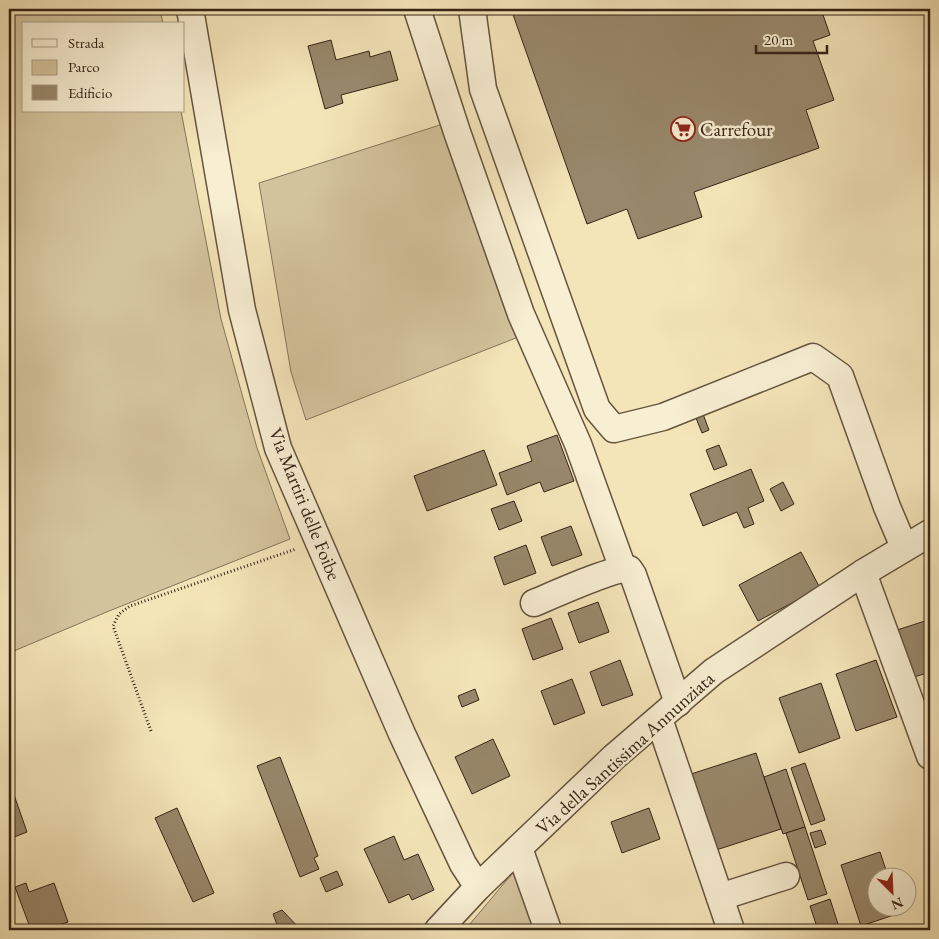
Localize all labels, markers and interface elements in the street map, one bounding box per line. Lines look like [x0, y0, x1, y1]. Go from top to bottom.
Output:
legend [22, 22, 185, 112]
scale bar [756, 22, 828, 54]
text: 20 m [764, 30, 793, 49]
text: Strada [68, 33, 104, 52]
text: Parco [68, 57, 100, 76]
text: Edificio [68, 83, 112, 102]
supermarket icon: Carrefour [670, 116, 696, 142]
place label: Carrefour [700, 117, 773, 142]
street label: Via Martiri delle Foibe [263, 424, 347, 584]
street label: Via della Santissima Annunziata [530, 666, 720, 840]
north arrow [866, 866, 916, 916]
text: N [888, 893, 906, 915]

